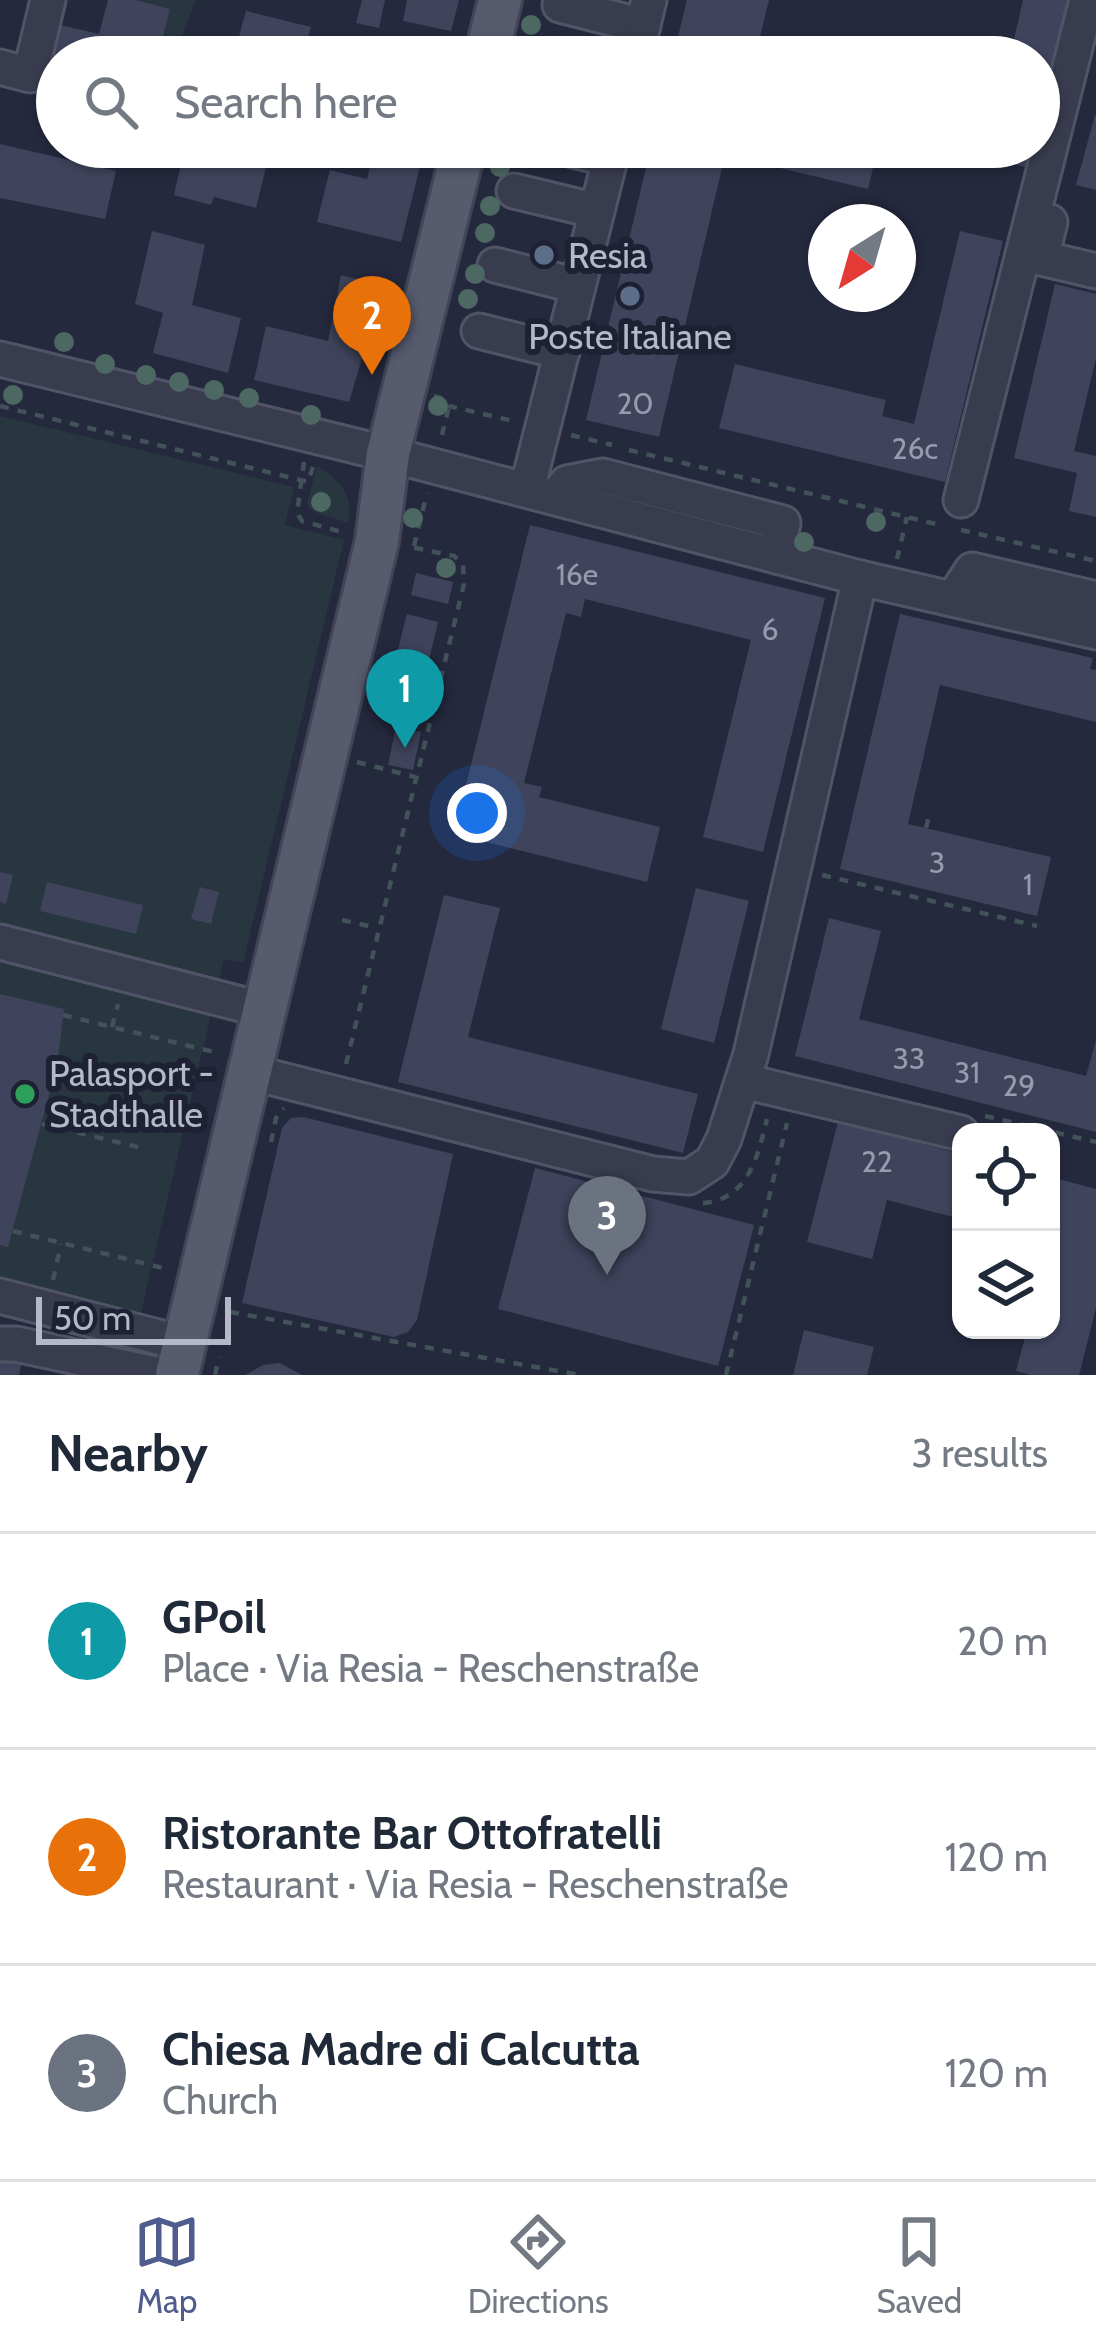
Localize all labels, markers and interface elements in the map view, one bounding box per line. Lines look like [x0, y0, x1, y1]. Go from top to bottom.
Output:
search box [36, 36, 1060, 168]
icon: search [78, 69, 144, 135]
text: Search here [174, 75, 398, 129]
north arrow [808, 204, 916, 312]
place label: Resia [568, 233, 647, 277]
marker: Resia [531, 242, 557, 268]
pin: 2 [333, 276, 411, 375]
marker: Poste Italiane [617, 283, 643, 309]
place label: Poste Italiane [528, 314, 732, 358]
house number: 20 [617, 385, 653, 422]
house number: 26c [892, 430, 938, 467]
house number: 16e [556, 556, 598, 593]
house number: 6 [761, 611, 779, 648]
pin: 1 [366, 649, 444, 748]
your location [447, 783, 507, 843]
house number: 3 [929, 844, 945, 881]
house number: 1 [1023, 866, 1033, 903]
house number: 33 [893, 1040, 925, 1077]
place label: Palasport - Stadthalle [49, 1051, 214, 1136]
house number: 31 [954, 1054, 980, 1091]
house number: 29 [1003, 1067, 1035, 1104]
marker: Palasport - Stadthalle [12, 1081, 38, 1107]
map controls [952, 1123, 1060, 1339]
button: locate [952, 1123, 1060, 1231]
house number: 22 [861, 1143, 893, 1180]
pin: 3 [568, 1176, 646, 1275]
button: layers [952, 1231, 1060, 1339]
scale bar [36, 1291, 231, 1344]
text: 50 m [54, 1298, 131, 1338]
text: Nearby [48, 1422, 208, 1484]
text: 3 results [911, 1429, 1048, 1477]
text: GPoil [162, 1590, 266, 1644]
text: 1 [80, 1617, 94, 1665]
text: 20 m [957, 1617, 1048, 1665]
text: Place · Via Resia - Reschenstraße [162, 1644, 699, 1692]
text: Ristorante Bar Ottofratelli [162, 1806, 662, 1860]
text: 2 [77, 1833, 97, 1881]
text: 120 m [945, 1833, 1048, 1881]
text: Restaurant · Via Resia - Reschenstraße [162, 1860, 789, 1908]
text: Chiesa Madre di Calcutta [162, 2022, 640, 2076]
text: 3 [76, 2049, 98, 2097]
text: 120 m [945, 2049, 1048, 2097]
text: Church [162, 2076, 278, 2124]
tab: Map [134, 2209, 200, 2321]
tab: Directions [468, 2209, 609, 2321]
tab: Saved [876, 2209, 962, 2321]

